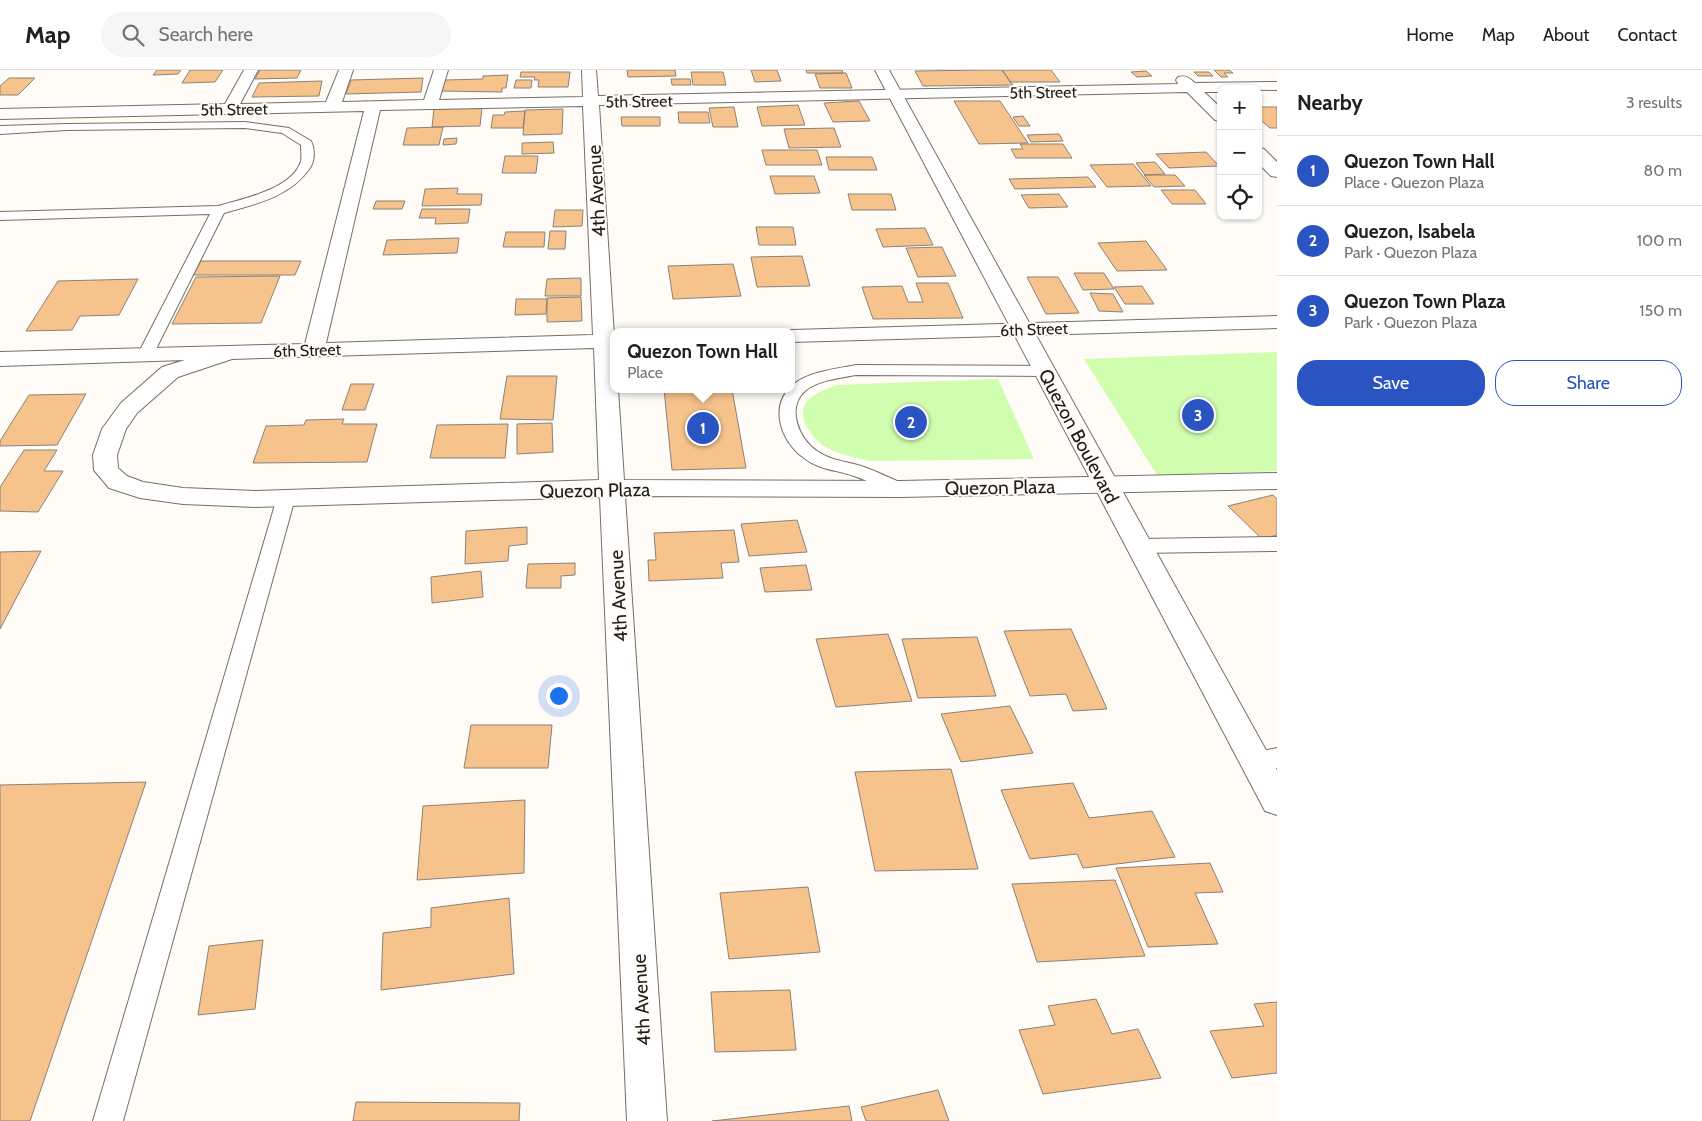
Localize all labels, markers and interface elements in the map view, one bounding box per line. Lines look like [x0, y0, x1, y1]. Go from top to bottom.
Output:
search box [101, 12, 451, 57]
text: Map [25, 20, 71, 49]
icon: search [119, 21, 147, 49]
text: Search here [159, 23, 253, 46]
text: Home [1406, 24, 1454, 46]
text: Map [1482, 24, 1515, 46]
text: About [1543, 24, 1589, 46]
text: Contact [1617, 24, 1677, 46]
street label: 5th Street [1009, 82, 1077, 103]
map controls [1217, 85, 1262, 220]
button: + [1217, 85, 1262, 130]
text: Nearby [1297, 90, 1363, 115]
street label: 5th Street [605, 91, 673, 112]
text: 3 results [1626, 93, 1682, 112]
street label: 5th Street [200, 99, 268, 120]
button: − [1217, 130, 1262, 175]
street label: 4th Avenue [583, 144, 610, 238]
text: Quezon Town Hall [1344, 150, 1495, 173]
text: 1 [1310, 161, 1316, 180]
text: 80 m [1644, 161, 1682, 180]
text: Place · Quezon Plaza [1344, 173, 1484, 192]
button: locate [1217, 175, 1262, 220]
text: Quezon, Isabela [1344, 220, 1475, 243]
text: 2 [1309, 231, 1317, 250]
text: 100 m [1637, 231, 1682, 250]
text: Park · Quezon Plaza [1344, 243, 1477, 262]
text: Quezon Town Plaza [1344, 290, 1506, 313]
text: 3 [1309, 301, 1317, 320]
text: 150 m [1639, 301, 1682, 320]
text: Park · Quezon Plaza [1344, 313, 1477, 332]
street label: 6th Street [1000, 319, 1069, 340]
popup [610, 328, 795, 393]
street label: 6th Street [273, 340, 342, 361]
text: Quezon Town Hall [627, 340, 778, 363]
button: Save [1297, 360, 1485, 406]
button: Share [1495, 360, 1682, 406]
text: Place [627, 363, 663, 382]
street label: Quezon Boulevard [1033, 365, 1124, 507]
pin: 3 [1182, 396, 1214, 434]
pin: 2 [895, 403, 927, 441]
pin: 1 [687, 409, 719, 447]
street label: Quezon Plaza [944, 475, 1056, 500]
street label: Quezon Plaza [539, 478, 651, 503]
street label: 4th Avenue [605, 549, 632, 643]
your location [546, 683, 572, 709]
street label: 4th Avenue [628, 953, 655, 1047]

